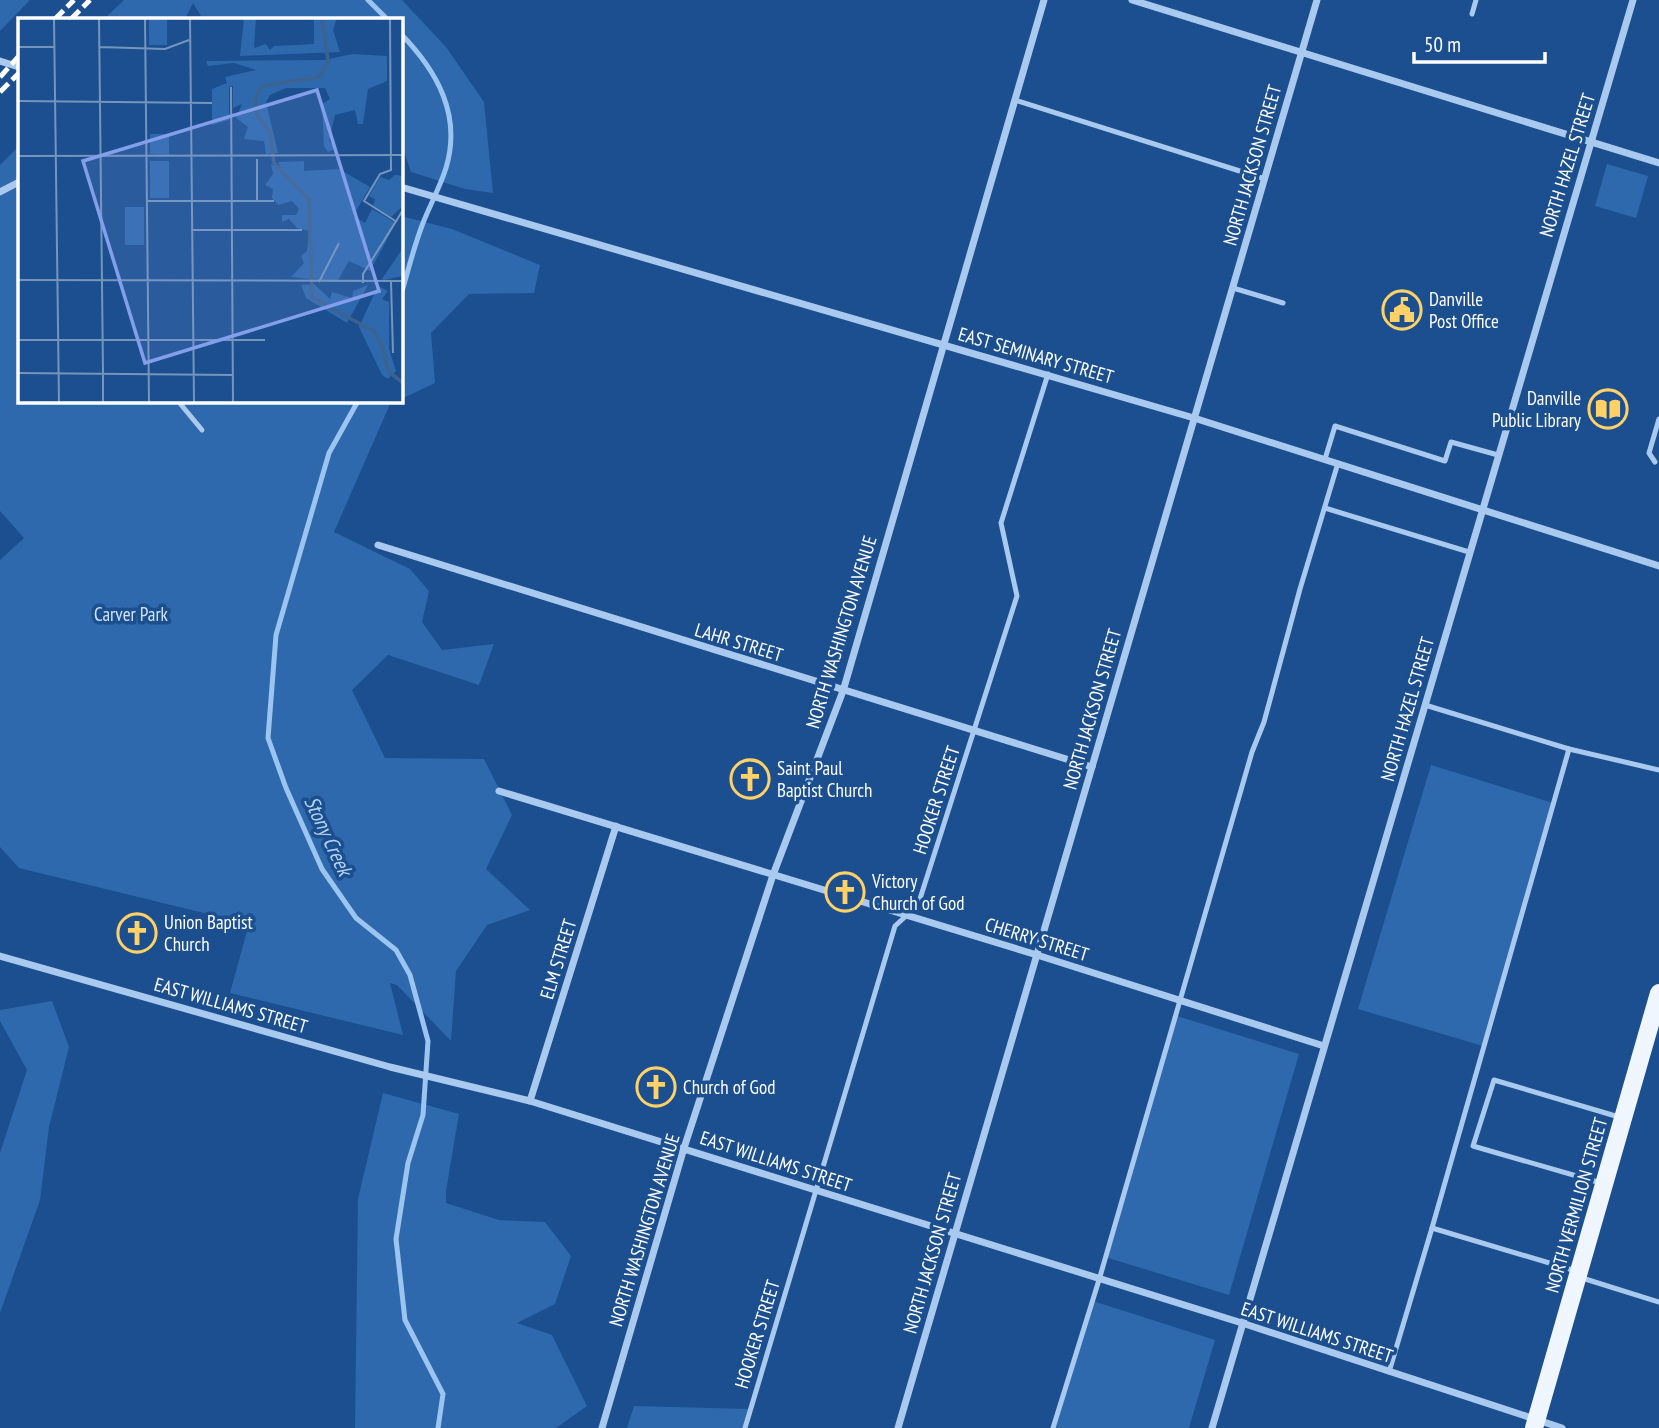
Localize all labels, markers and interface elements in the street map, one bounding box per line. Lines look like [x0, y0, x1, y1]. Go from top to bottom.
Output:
inset map [18, 18, 402, 402]
scale bar [1414, 21, 1545, 65]
text: 50 m [1424, 31, 1461, 58]
street label: NORTH JACKSON STREET [1218, 81, 1287, 248]
street label: NORTH HAZEL STREET [1534, 90, 1600, 240]
place label: Danville Post Office [1429, 287, 1499, 333]
public building icon: Danville Post Office [1381, 289, 1423, 331]
street label: EAST SEMINARY STREET [956, 321, 1117, 389]
place label: Danville Public Library [1492, 386, 1582, 432]
library icon: Danville Public Library [1587, 388, 1629, 430]
street label: NORTH WASHINGTON AVENUE [800, 533, 882, 731]
park label: Carver Park [94, 602, 169, 626]
street label: LAHR STREET [692, 617, 786, 667]
street label: NORTH JACKSON STREET [1058, 625, 1127, 792]
street label: NORTH HAZEL STREET [1375, 634, 1439, 784]
street label: HOOKER STREET [907, 742, 965, 857]
place label: Saint Paul Baptist Church [777, 756, 872, 802]
church icon: Saint Paul Baptist Church [729, 758, 771, 800]
water label: Stony Creek [298, 792, 360, 883]
place label: Victory Church of God [871, 869, 964, 915]
church icon: Victory Church of God [824, 871, 866, 913]
place label: Union Baptist Church [164, 910, 254, 956]
church icon: Union Baptist Church [116, 912, 158, 954]
street label: CHERRY STREET [982, 912, 1092, 966]
street label: ELM STREET [534, 915, 582, 1002]
street label: EAST WILLIAMS STREET [152, 972, 311, 1038]
church icon: Church of God [635, 1066, 677, 1108]
place label: Church of God [683, 1075, 775, 1099]
street label: NORTH VERMILION STREET [1539, 1114, 1613, 1295]
street label: EAST WILLIAMS STREET [697, 1125, 855, 1197]
street label: NORTH WASHINGTON AVENUE [603, 1131, 685, 1329]
street label: NORTH JACKSON STREET [898, 1169, 967, 1336]
street label: HOOKER STREET [729, 1276, 785, 1391]
street label: EAST WILLIAMS STREET [1238, 1296, 1396, 1368]

